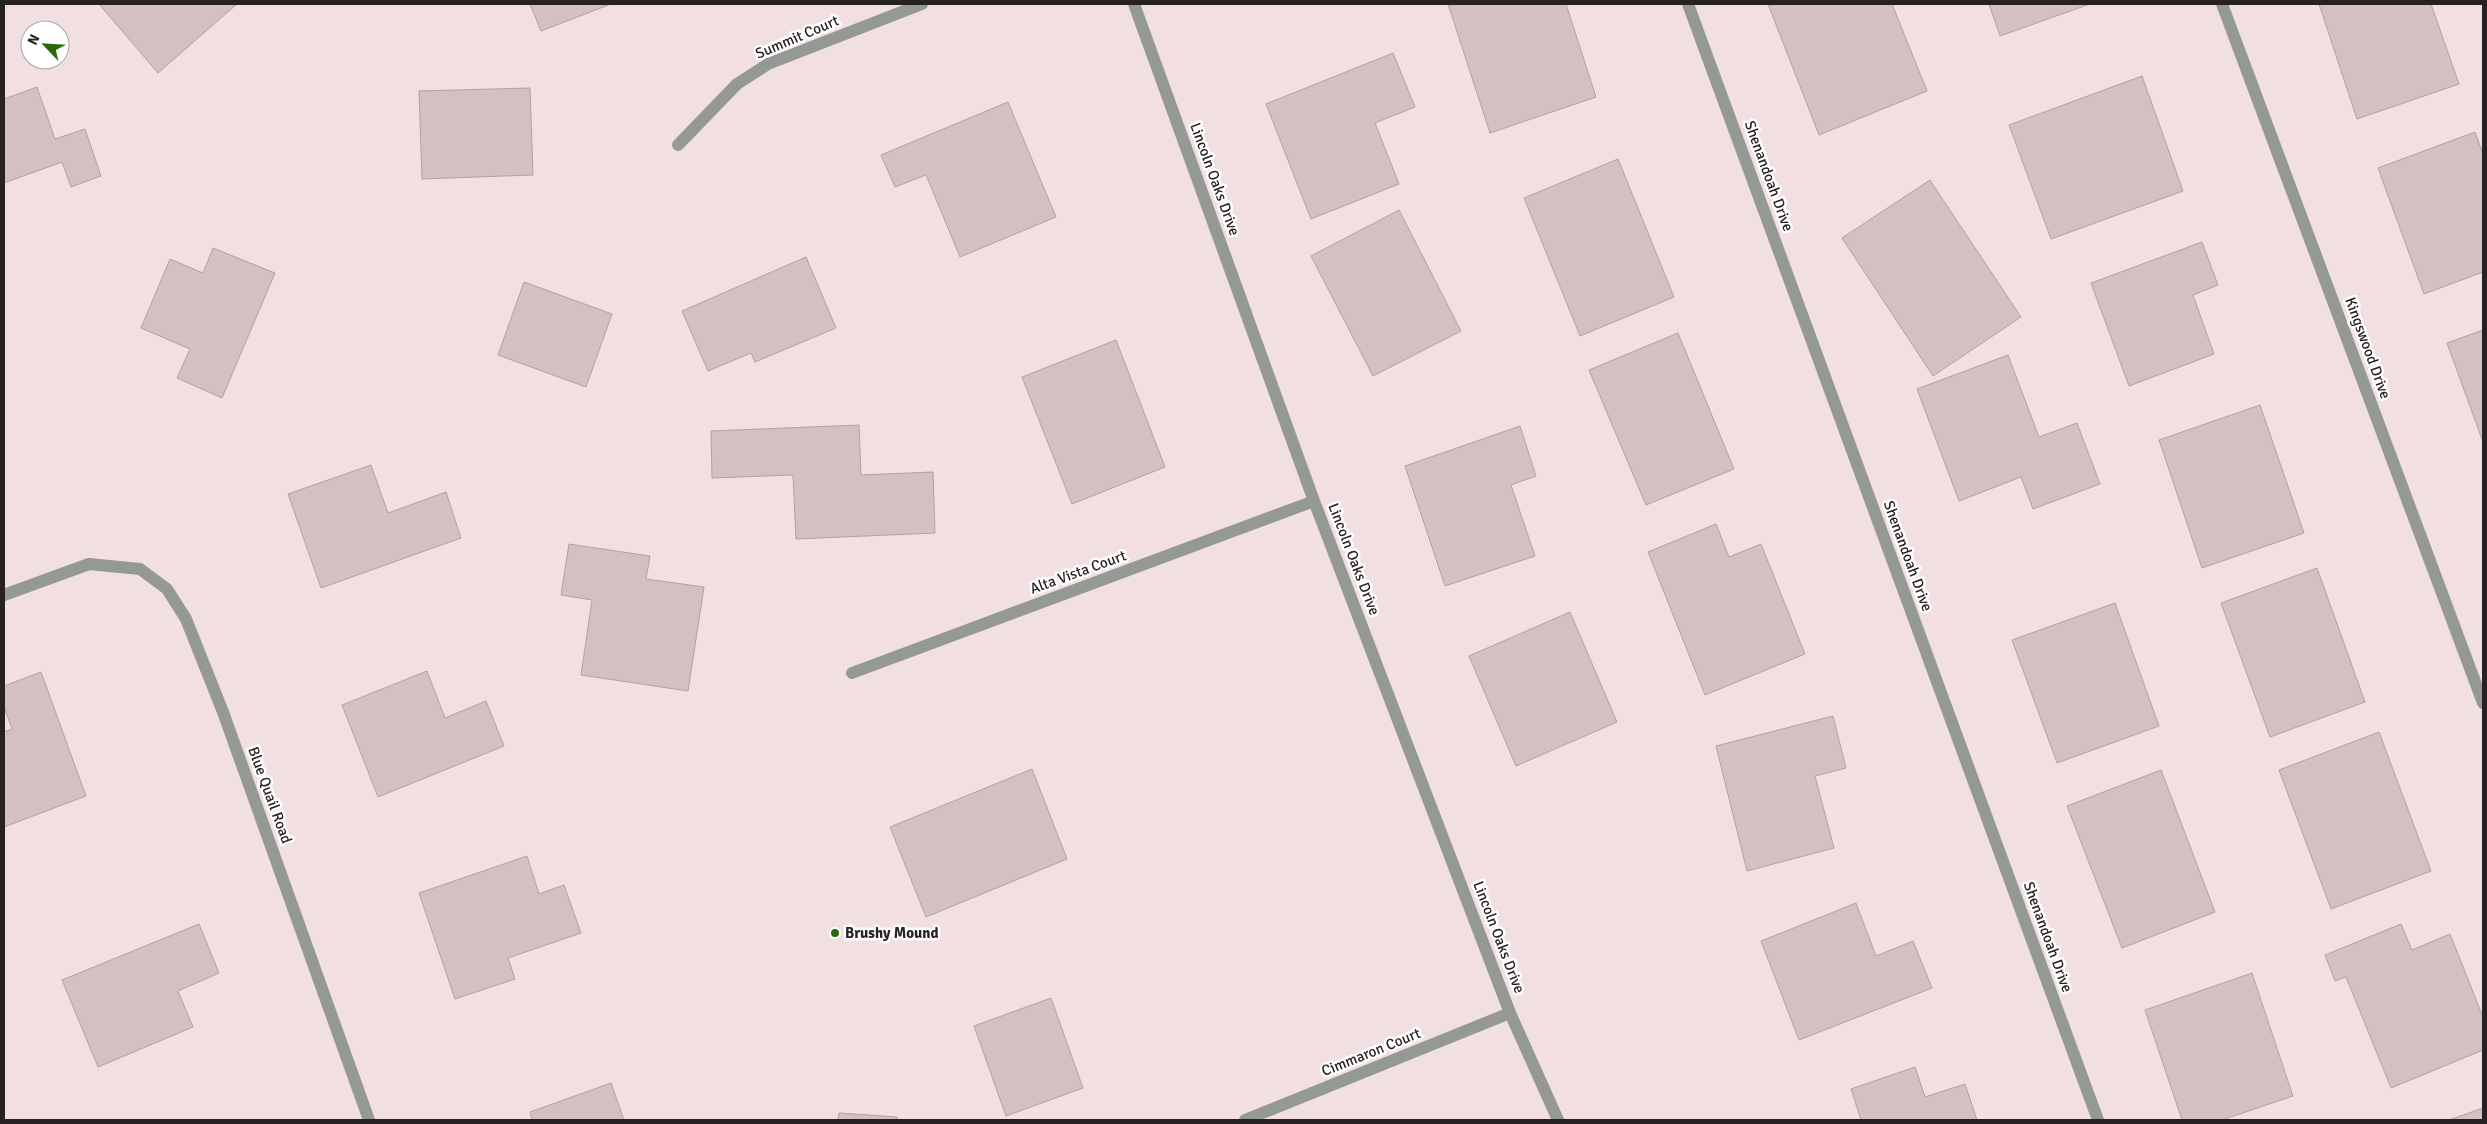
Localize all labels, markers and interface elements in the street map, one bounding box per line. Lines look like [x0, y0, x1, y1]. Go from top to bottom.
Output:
street label: Summit Court [753, 11, 841, 63]
north arrow [20, 20, 70, 70]
text: N [24, 32, 43, 48]
street label: Shenandoah Drive [1741, 118, 1797, 234]
street label: Lincoln Oaks Drive [1186, 120, 1244, 238]
street label: Kingswood Drive [2341, 295, 2395, 401]
street label: Shenandoah Drive [1880, 498, 1936, 614]
street label: Lincoln Oaks Drive [1324, 500, 1384, 618]
street label: Alta Vista Court [1028, 546, 1128, 598]
street label: Blue Quail Road [244, 744, 296, 846]
street label: Lincoln Oaks Drive [1469, 878, 1529, 996]
street label: Shenandoah Drive [2020, 879, 2076, 995]
place label: Brushy Mound [845, 924, 939, 942]
marker: Brushy Mound [829, 927, 841, 939]
street label: Cimmaron Court [1319, 1024, 1423, 1080]

